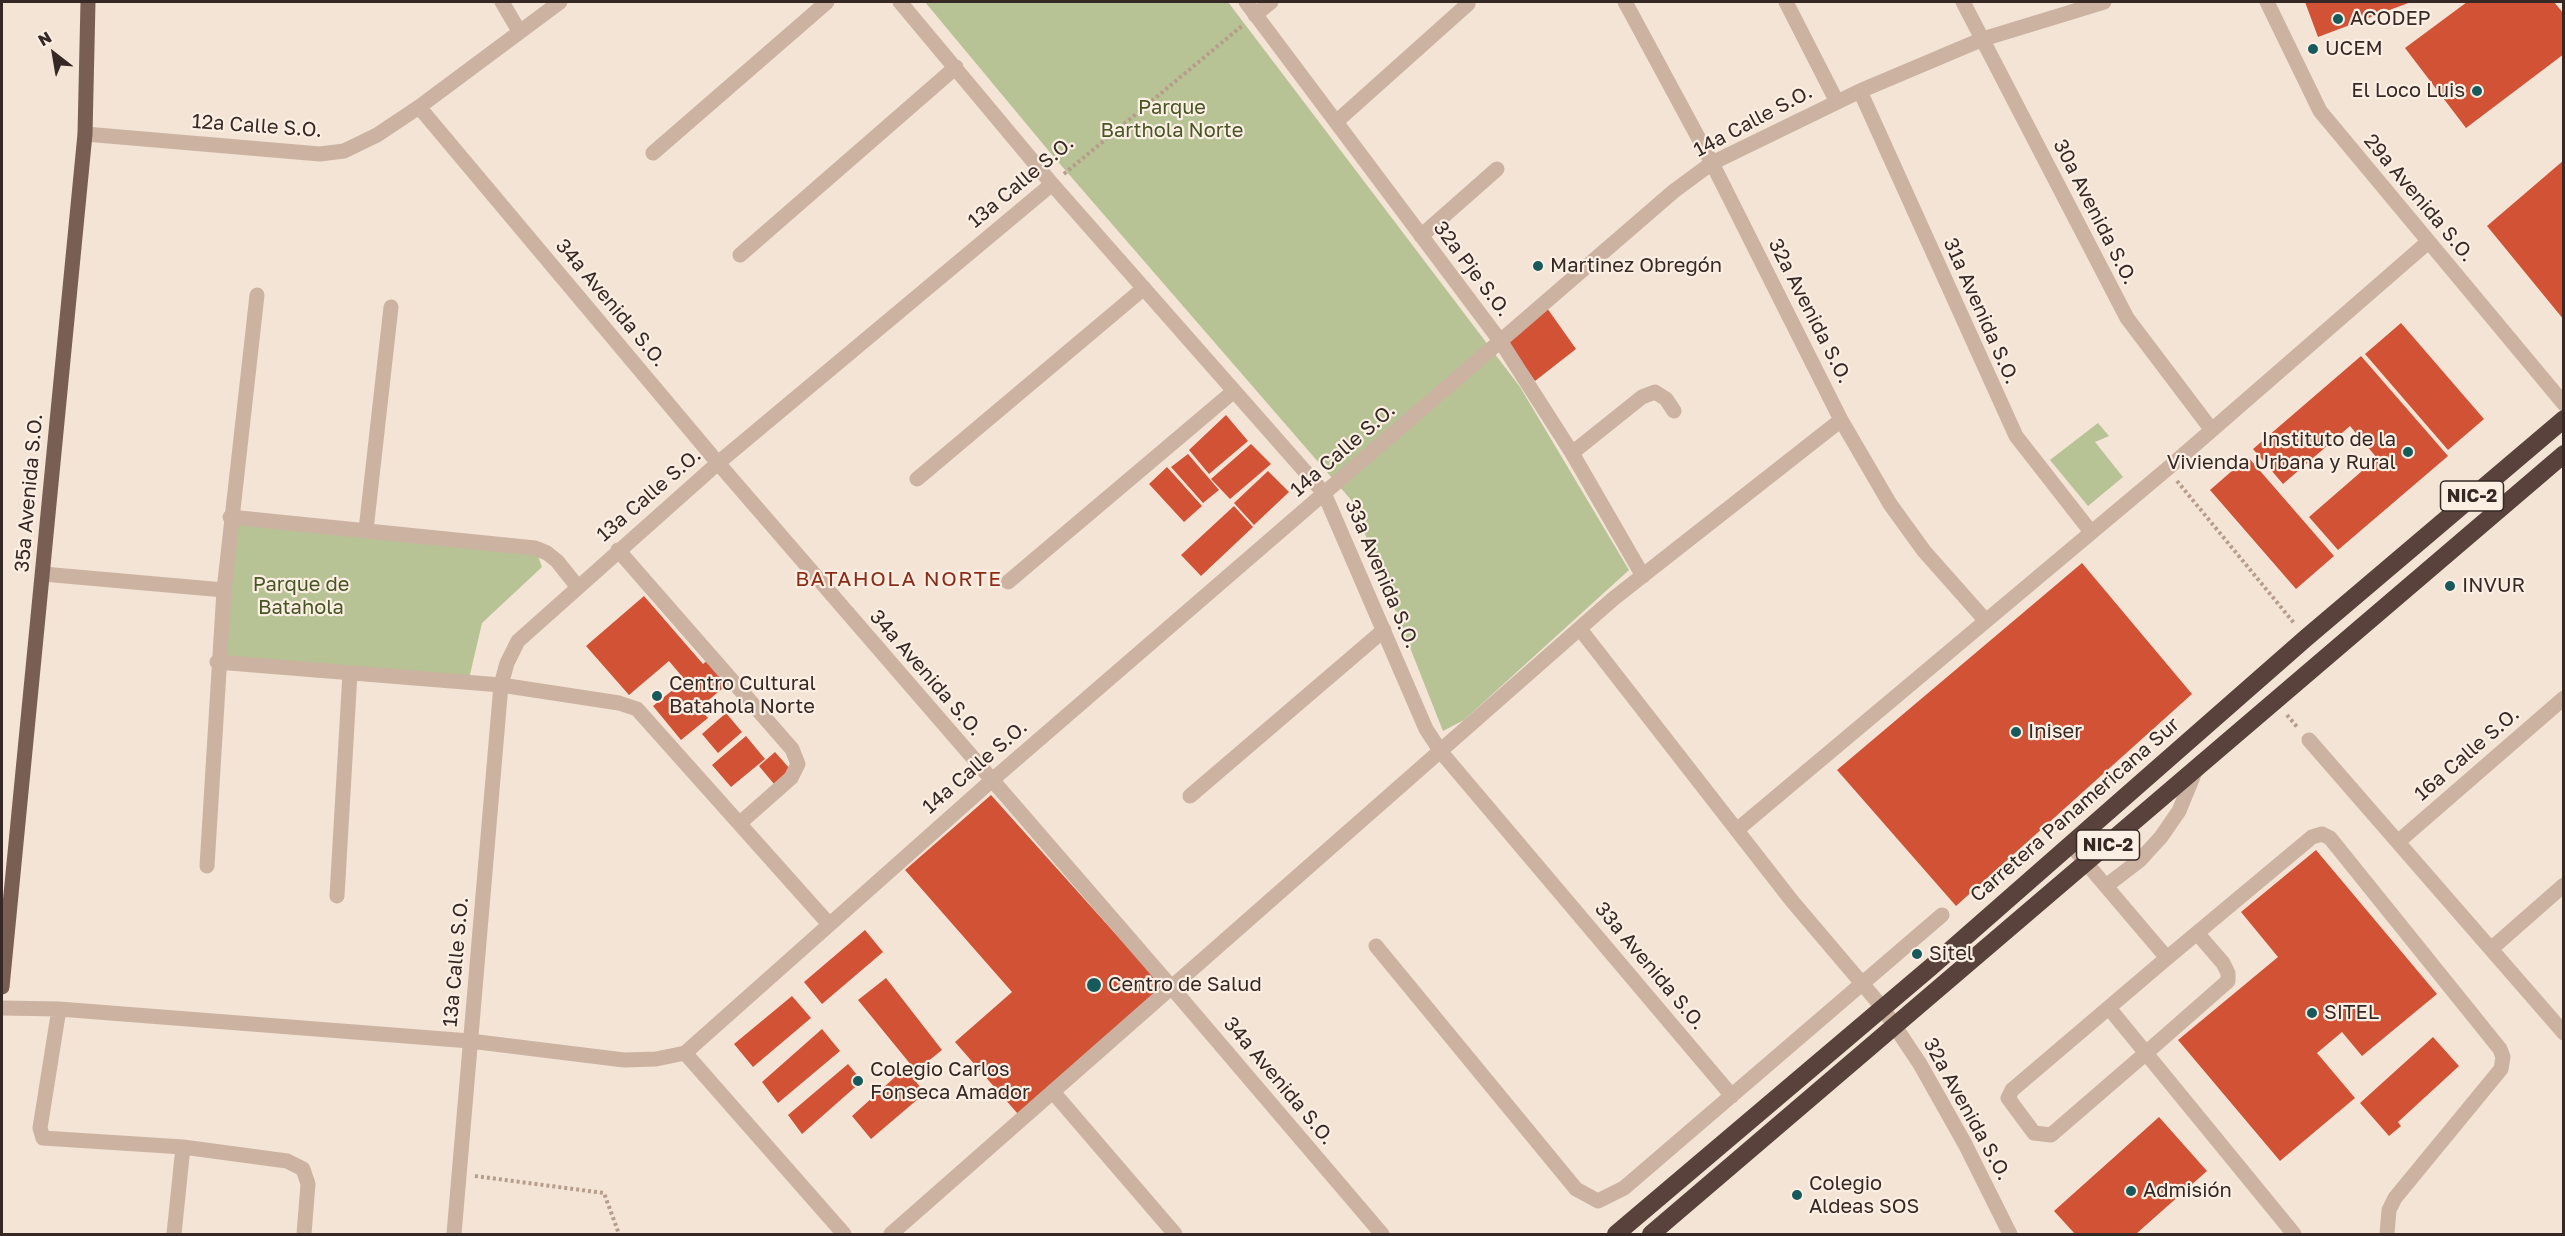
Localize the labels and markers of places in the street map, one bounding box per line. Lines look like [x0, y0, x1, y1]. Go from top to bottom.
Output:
place label: ACODEP [2350, 7, 2431, 31]
marker: ACODEP [2331, 12, 2345, 26]
place label: UCEM [2325, 37, 2383, 61]
marker: UCEM [2306, 42, 2320, 56]
place label: El Loco Luis [2351, 79, 2465, 103]
marker: El Loco Luis [2470, 84, 2484, 98]
place label: Martinez Obregón [1550, 254, 1722, 278]
marker: Martinez Obregón [1531, 259, 1545, 273]
place label: Instituto de la Vivienda Urbana y Rural [2167, 428, 2396, 475]
marker: Instituto de la Vivienda Urbana y Rural [2401, 445, 2415, 459]
place label: INVUR [2462, 574, 2525, 598]
marker: INVUR [2443, 579, 2457, 593]
place label: Centro Cultural Batahola Norte [669, 672, 816, 719]
marker: Centro Cultural Batahola Norte [650, 689, 664, 703]
place label: Iniser [2028, 720, 2082, 744]
marker: Iniser [2009, 725, 2023, 739]
place label: Sitel [1929, 942, 1973, 966]
marker: Sitel [1910, 947, 1924, 961]
place label: Centro de Salud [1108, 973, 1262, 997]
marker: Centro de Salud [1085, 976, 1103, 994]
place label: SITEL [2324, 1001, 2379, 1025]
marker: SITEL [2305, 1006, 2319, 1020]
place label: Colegio Carlos Fonseca Amador [870, 1058, 1030, 1105]
marker: Colegio Carlos Fonseca Amador [851, 1074, 865, 1088]
place label: Colegio Aldeas SOS [1809, 1172, 1919, 1219]
place label: Admisión [2143, 1179, 2232, 1203]
marker: Admisión [2124, 1184, 2138, 1198]
marker: Colegio Aldeas SOS [1790, 1188, 1804, 1202]

